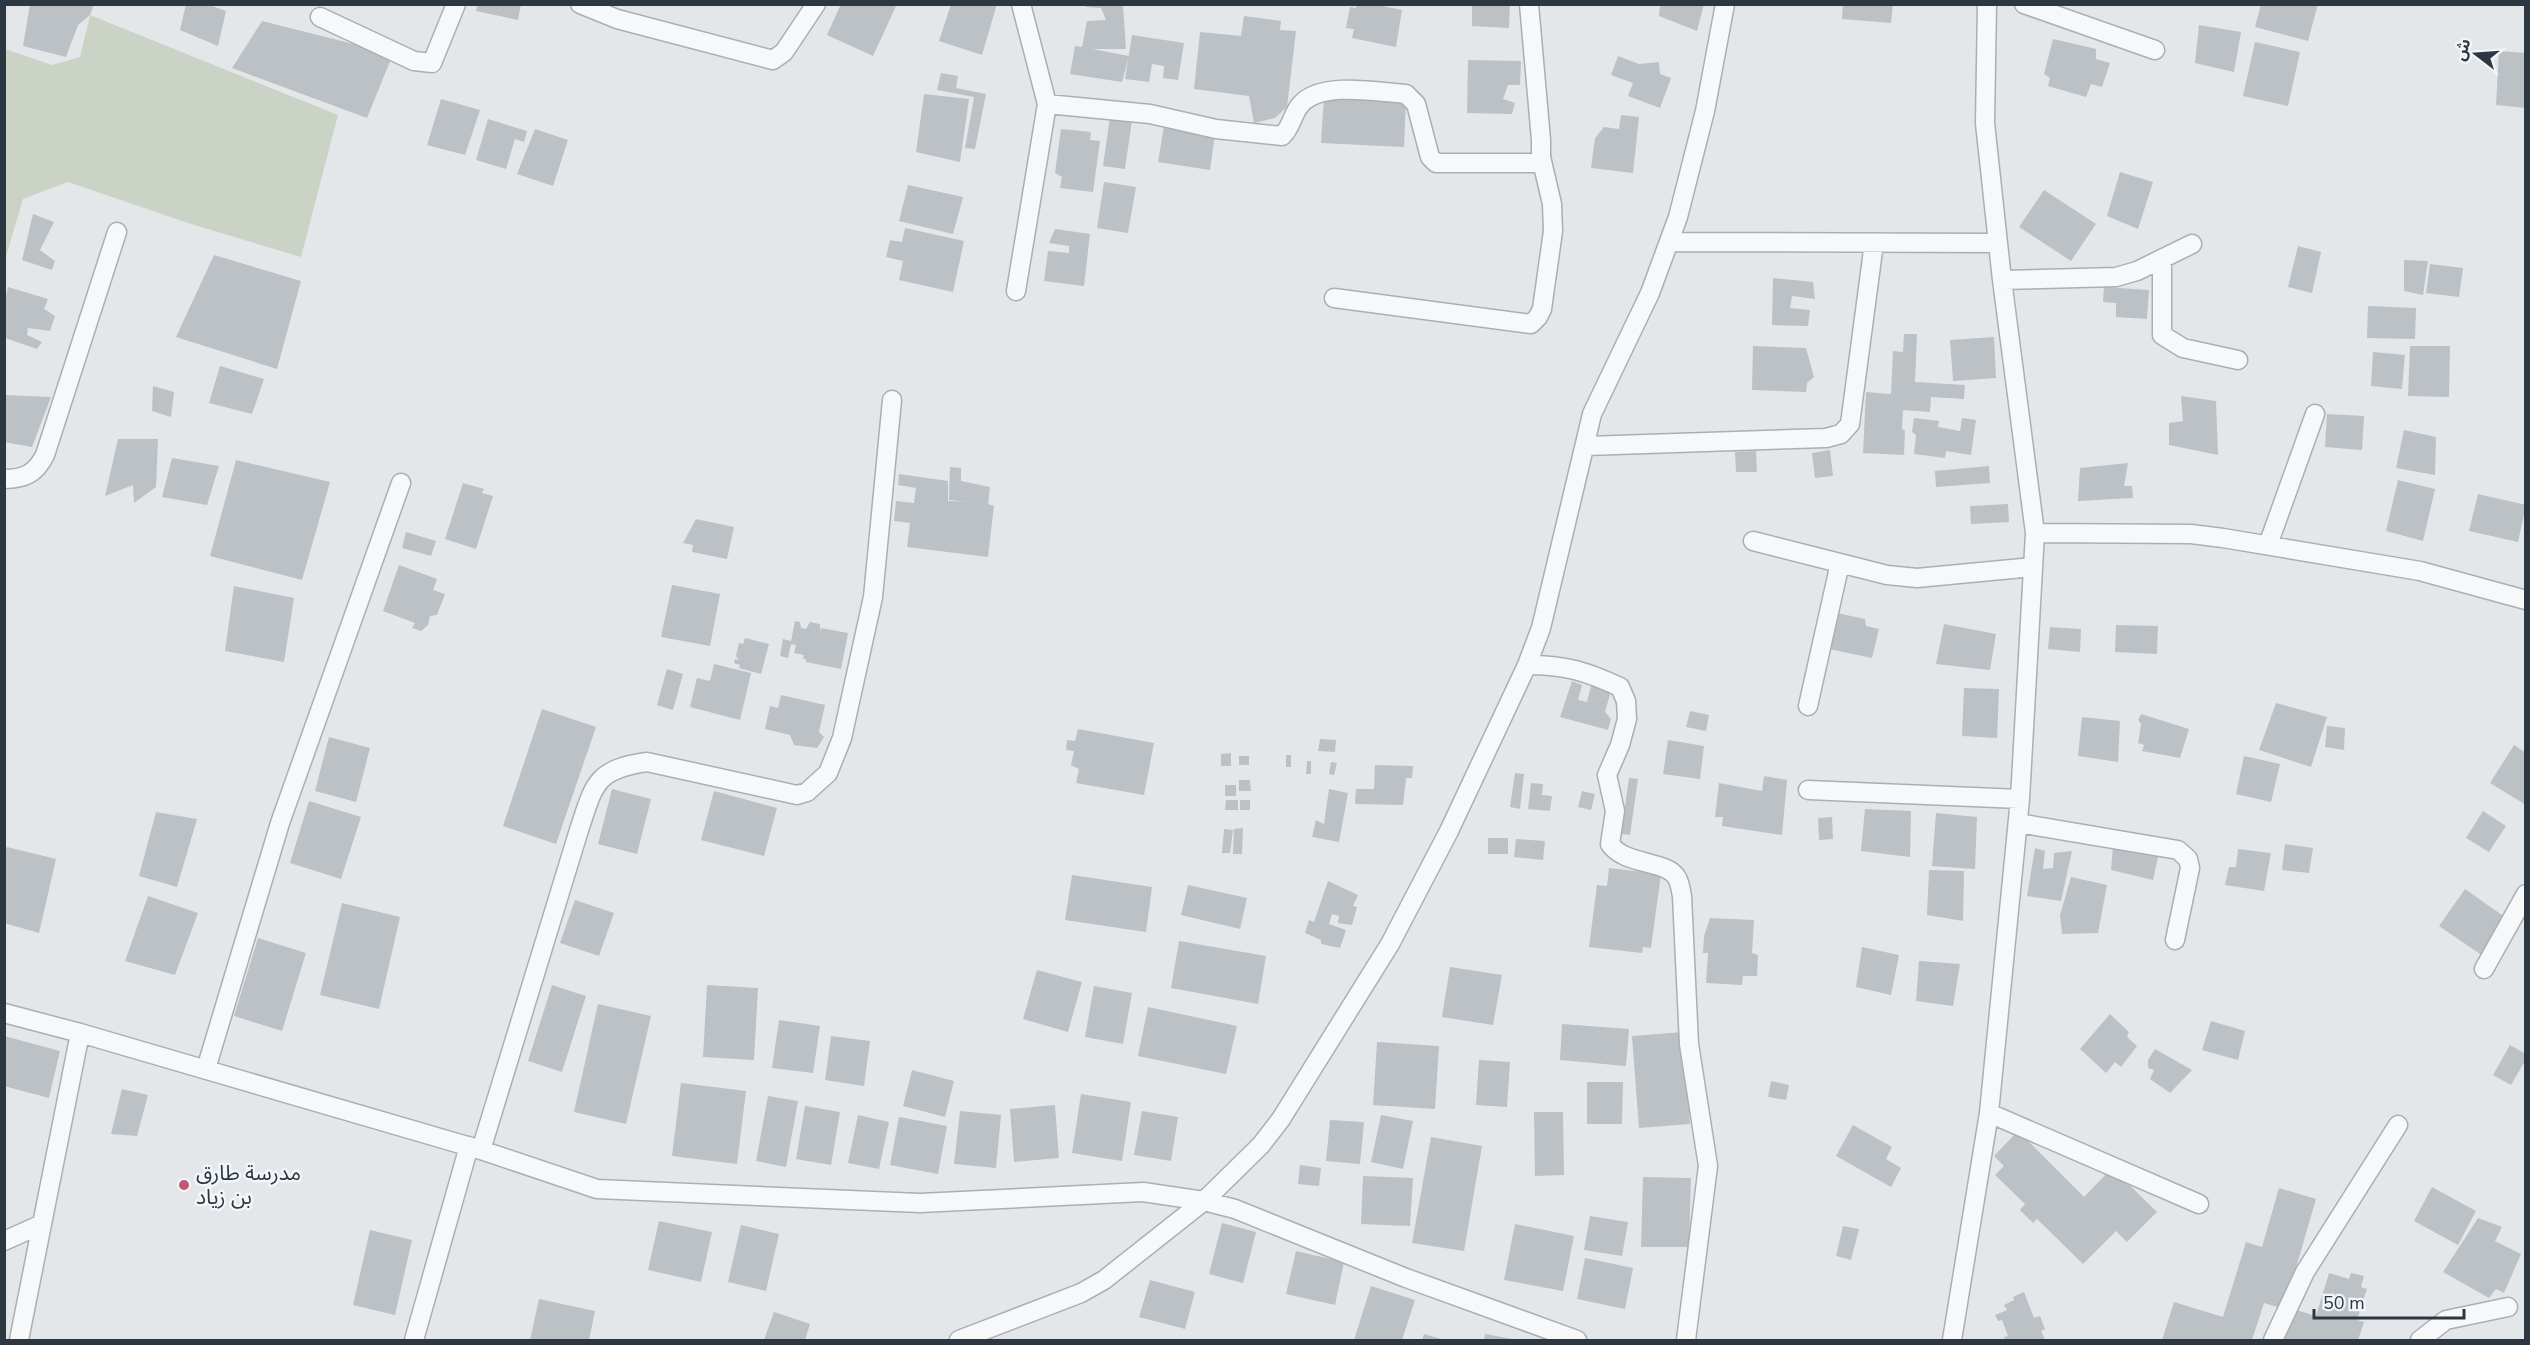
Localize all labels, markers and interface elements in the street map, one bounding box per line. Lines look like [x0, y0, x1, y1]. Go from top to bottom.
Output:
north arrow [2446, 24, 2506, 84]
text: ش [2449, 36, 2476, 64]
place label: مدرسة طارق بن زياد [196, 1159, 301, 1211]
marker: مدرسة طارق بن زياد [177, 1178, 191, 1192]
scale bar [2314, 1282, 2464, 1320]
text: 50 m [2323, 1291, 2365, 1315]

